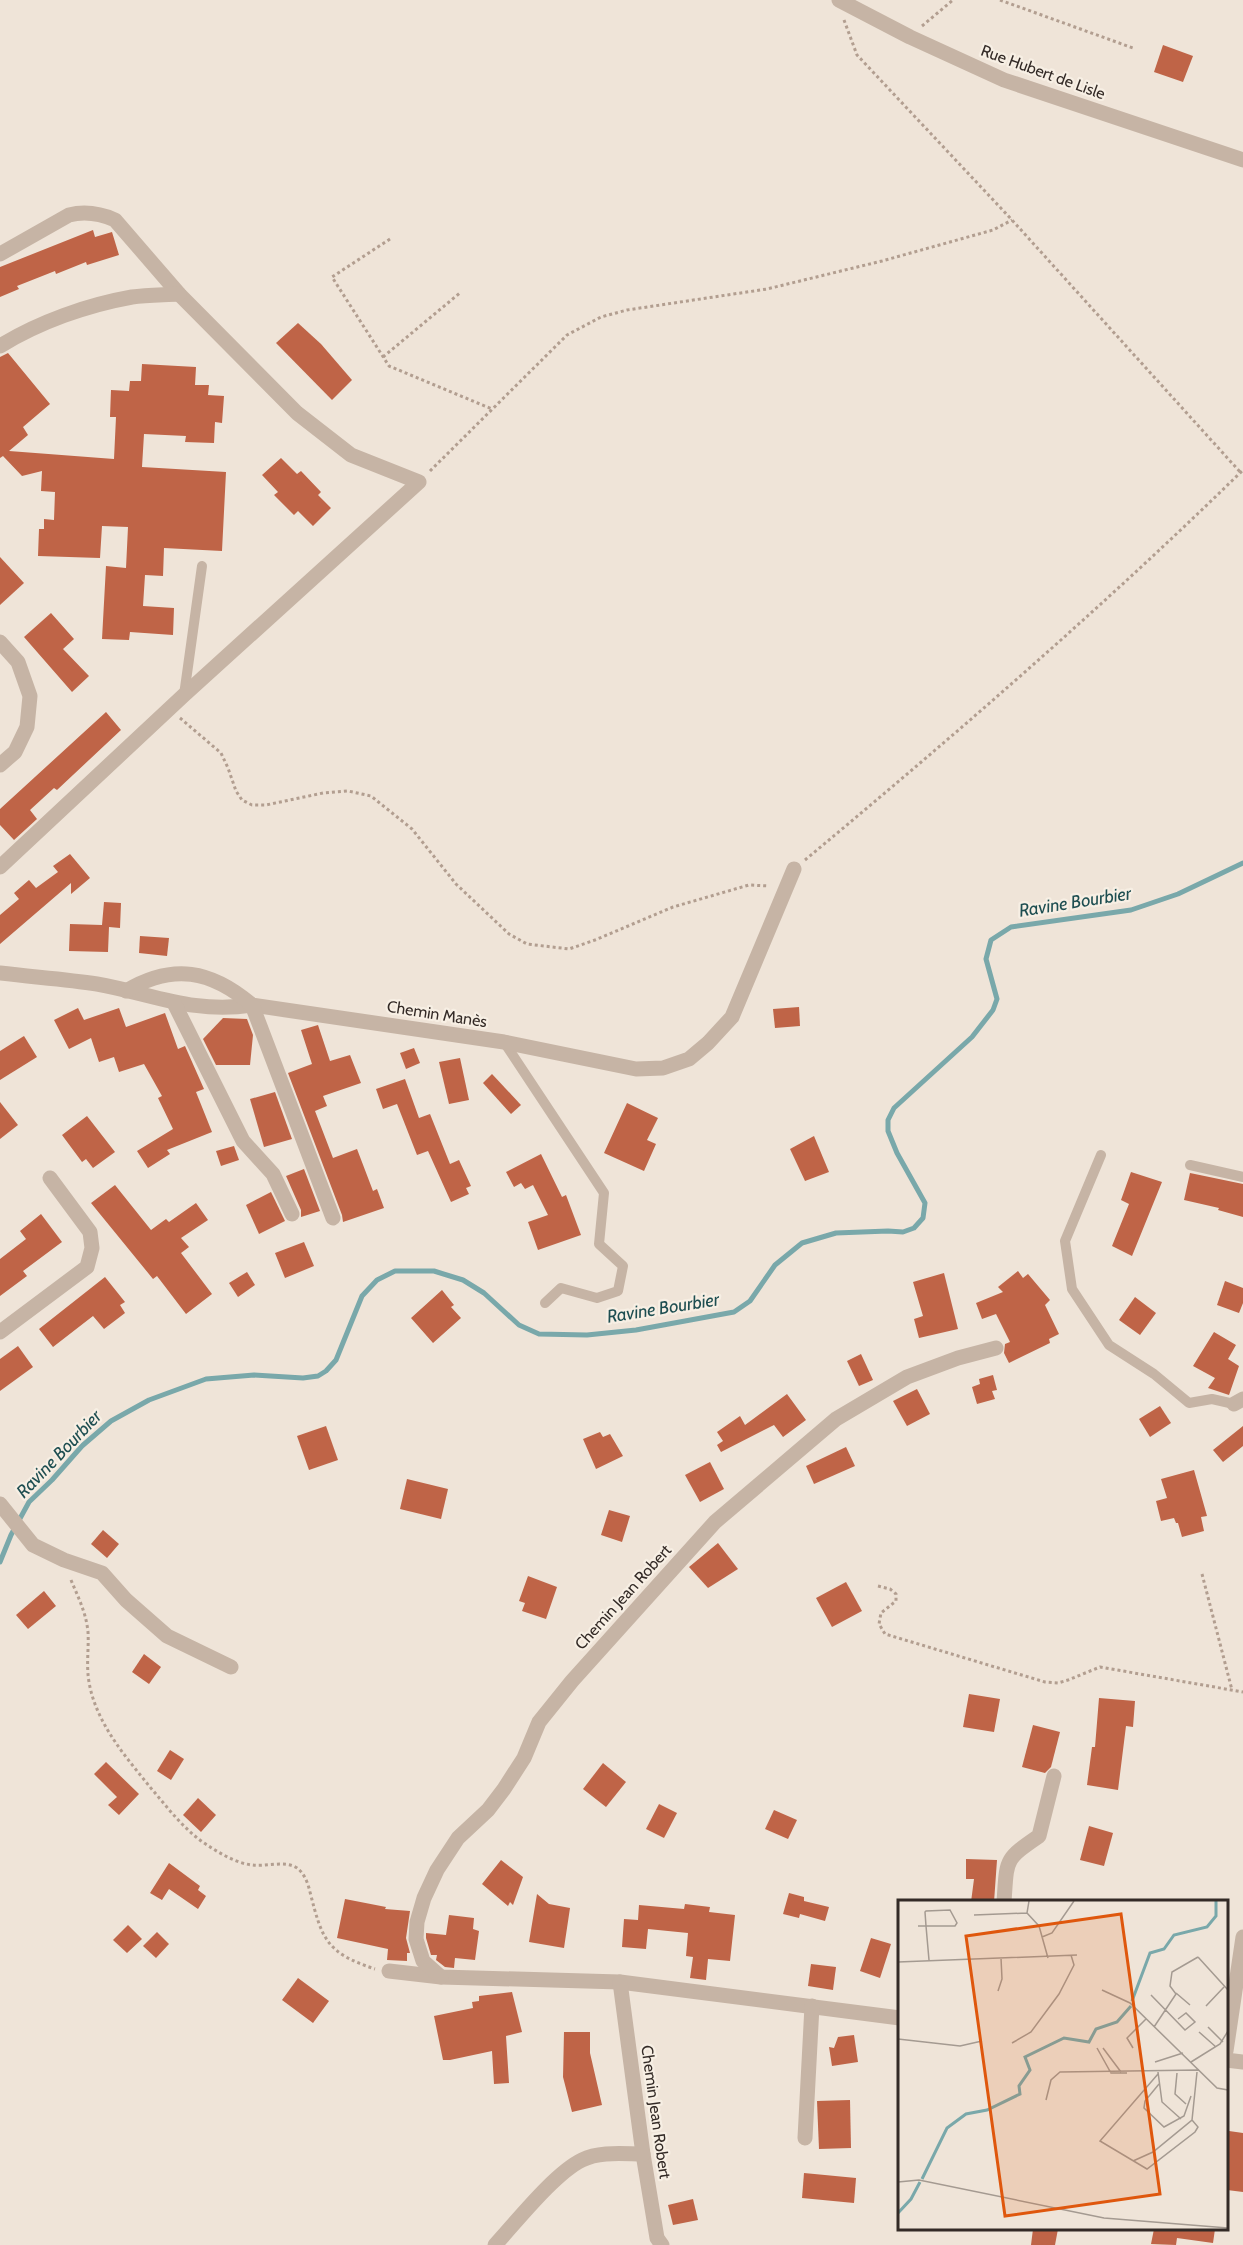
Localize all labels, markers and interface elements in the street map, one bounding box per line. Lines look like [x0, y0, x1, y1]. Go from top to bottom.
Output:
street label: Rue Hubert de Lisle [978, 41, 1108, 103]
water label: Ravine Bourbier [1017, 882, 1134, 922]
street label: Chemin Manès [386, 997, 489, 1031]
water label: Ravine Bourbier [605, 1288, 722, 1328]
water label: Ravine Bourbier [12, 1405, 107, 1502]
street label: Chemin Jean Robert [571, 1540, 676, 1653]
inset map [898, 1900, 1228, 2230]
street label: Chemin Jean Robert [637, 2044, 675, 2181]

